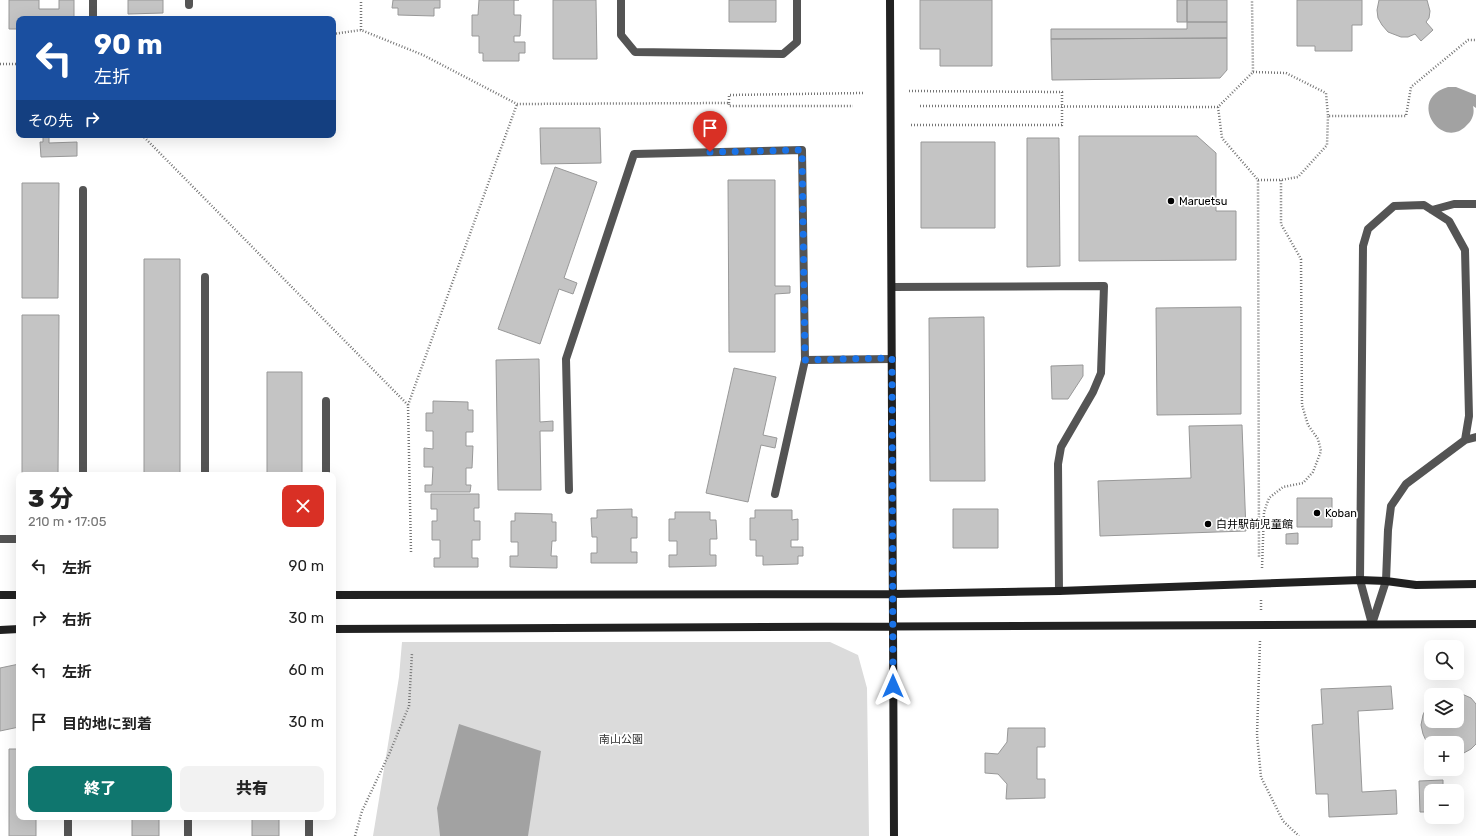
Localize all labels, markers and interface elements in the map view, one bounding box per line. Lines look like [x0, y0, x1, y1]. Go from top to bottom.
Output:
text: 90 m [94, 28, 163, 61]
icon: left [28, 32, 80, 84]
text: 左折 [94, 66, 130, 88]
icon: right [81, 108, 103, 130]
pin [693, 111, 727, 152]
text: その先 [28, 112, 73, 130]
icon: arrive [699, 117, 721, 139]
place label: Maruetsu [1179, 195, 1227, 208]
marker: Maruetsu [1166, 196, 1176, 206]
text: 3 分 [28, 485, 73, 513]
button: close [282, 485, 324, 527]
place label: Koban [1325, 507, 1357, 520]
marker: Koban [1312, 508, 1322, 518]
text: 210 m · 17:05 [28, 514, 106, 529]
place label: 白井駅前児童館 [1216, 518, 1293, 531]
marker: 白井駅前児童館 [1203, 519, 1213, 529]
icon: left [28, 555, 50, 577]
text: 90 m [289, 557, 324, 575]
text: 左折 [62, 559, 92, 577]
icon: right [28, 607, 50, 629]
text: 30 m [288, 609, 324, 627]
text: 右折 [62, 611, 92, 629]
map controls [1424, 640, 1464, 824]
button: search [1424, 640, 1464, 680]
icon: left [28, 659, 50, 681]
text: 60 m [288, 661, 324, 679]
text: 左折 [62, 663, 92, 681]
position arrow [872, 665, 914, 707]
button: layers [1424, 688, 1464, 728]
icon: arrive [28, 711, 50, 733]
text: 30 m [288, 713, 324, 731]
text: 目的地に到着 [62, 715, 152, 733]
park label: 南山公園 [599, 733, 643, 746]
button: + [1424, 736, 1464, 776]
button: 終了 [28, 766, 172, 812]
button: 共有 [180, 766, 324, 812]
button: − [1424, 784, 1464, 824]

